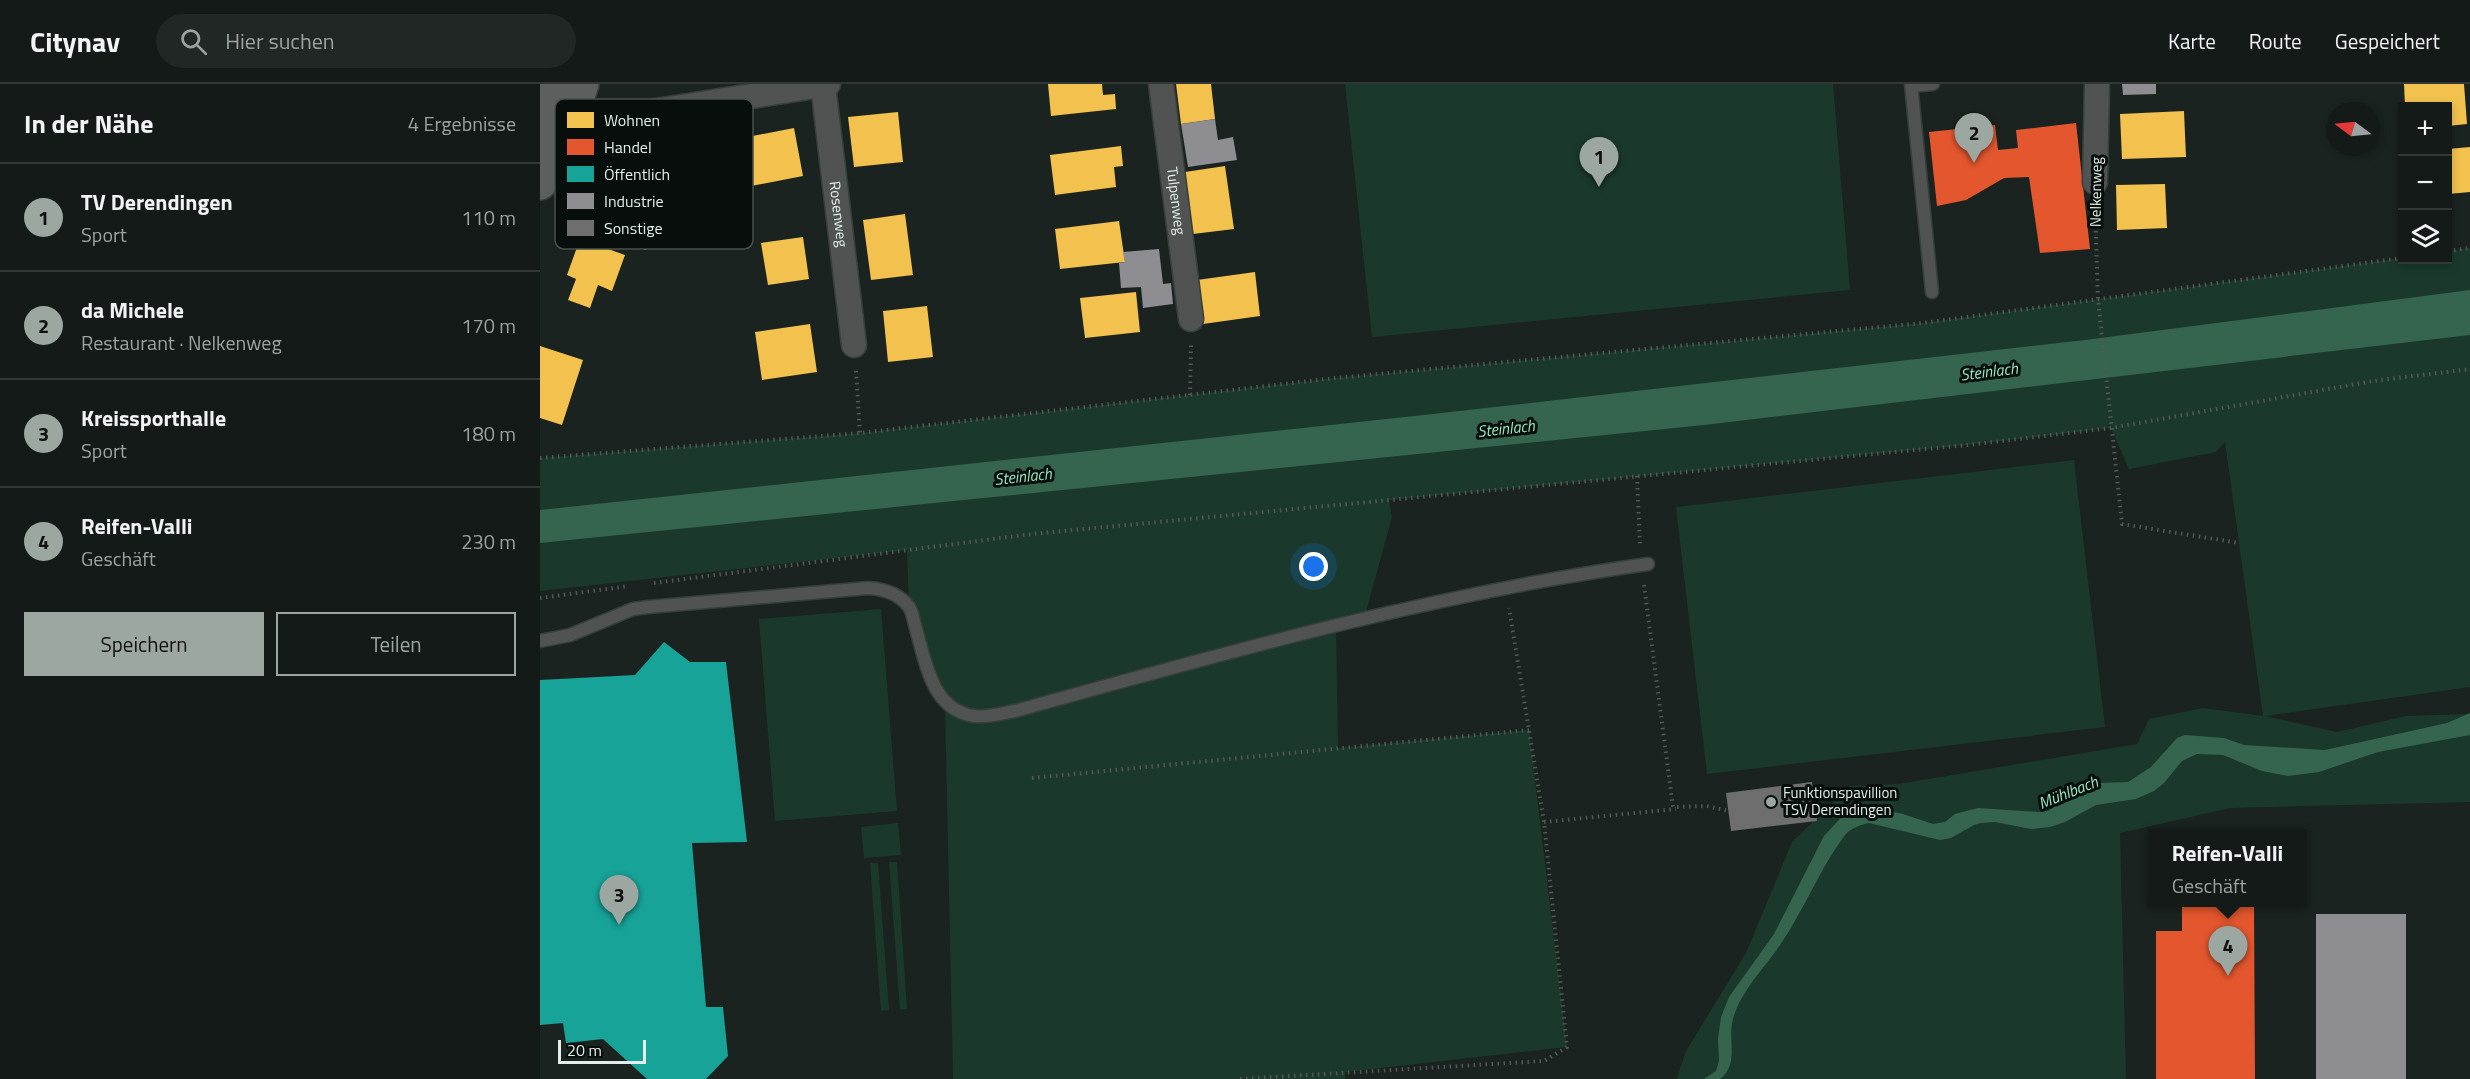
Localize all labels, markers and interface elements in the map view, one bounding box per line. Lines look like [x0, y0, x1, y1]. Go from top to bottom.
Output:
search box [156, 14, 576, 68]
text: Citynav [30, 20, 120, 63]
text: Hier suchen [225, 24, 335, 58]
icon: search [177, 25, 210, 58]
text: Karte [2168, 25, 2216, 57]
text: Route [2249, 25, 2302, 57]
text: Gespeichert [2335, 25, 2440, 57]
legend [555, 99, 753, 249]
north arrow [2326, 102, 2380, 156]
map controls [2398, 102, 2452, 264]
button: + [2398, 102, 2452, 156]
text: In der Nähe [24, 104, 153, 143]
text: 4 Ergebnisse [408, 108, 516, 139]
text: Wohnen [604, 108, 660, 132]
pin: 2 [1954, 113, 1994, 163]
text: Handel [604, 135, 652, 159]
pin: 1 [1580, 138, 1618, 187]
street label: Nelkenweg [2083, 156, 2108, 227]
button: − [2398, 156, 2452, 210]
text: Öffentlich [604, 162, 670, 186]
street label: Tulpenweg [1161, 166, 1192, 237]
street label: Rosenweg [824, 180, 854, 249]
text: TV Derendingen [81, 185, 233, 219]
text: Industrie [604, 189, 664, 213]
text: 1 [38, 202, 49, 233]
text: 110 m [461, 202, 516, 233]
button: layers [2398, 210, 2452, 264]
text: Sonstige [604, 216, 663, 240]
text: Sport [81, 219, 127, 250]
text: da Michele [81, 293, 184, 327]
text: 2 [38, 310, 49, 341]
text: 170 m [461, 310, 516, 341]
text: Restaurant · Nelkenweg [81, 327, 282, 358]
water label: Steinlach [1959, 355, 2020, 386]
text: Kreissporthalle [81, 401, 226, 435]
water label: Steinlach [1476, 413, 1537, 443]
text: 3 [38, 418, 49, 449]
text: 180 m [461, 418, 516, 449]
text: Sport [81, 435, 127, 466]
water label: Steinlach [993, 461, 1054, 491]
text: Reifen-Valli [81, 509, 193, 543]
text: 4 [38, 526, 49, 557]
text: 230 m [461, 526, 516, 557]
text: Geschäft [81, 543, 156, 574]
your location [1299, 552, 1328, 581]
button: Speichern [24, 612, 264, 676]
button: Teilen [276, 612, 516, 676]
water label: Mühlbach [2035, 769, 2102, 815]
place label: Funktionspavillion TSV Derendingen [1783, 781, 1897, 821]
marker: Funktionspavillion TSV Derendingen [1764, 795, 1778, 809]
popup [2148, 829, 2307, 907]
text: Reifen-Valli [2172, 836, 2283, 870]
text: Geschäft [2172, 870, 2247, 901]
pin: 3 [600, 876, 638, 925]
pin: 4 [2208, 926, 2248, 976]
scale bar [558, 1037, 646, 1064]
text: 20 m [567, 1038, 602, 1062]

